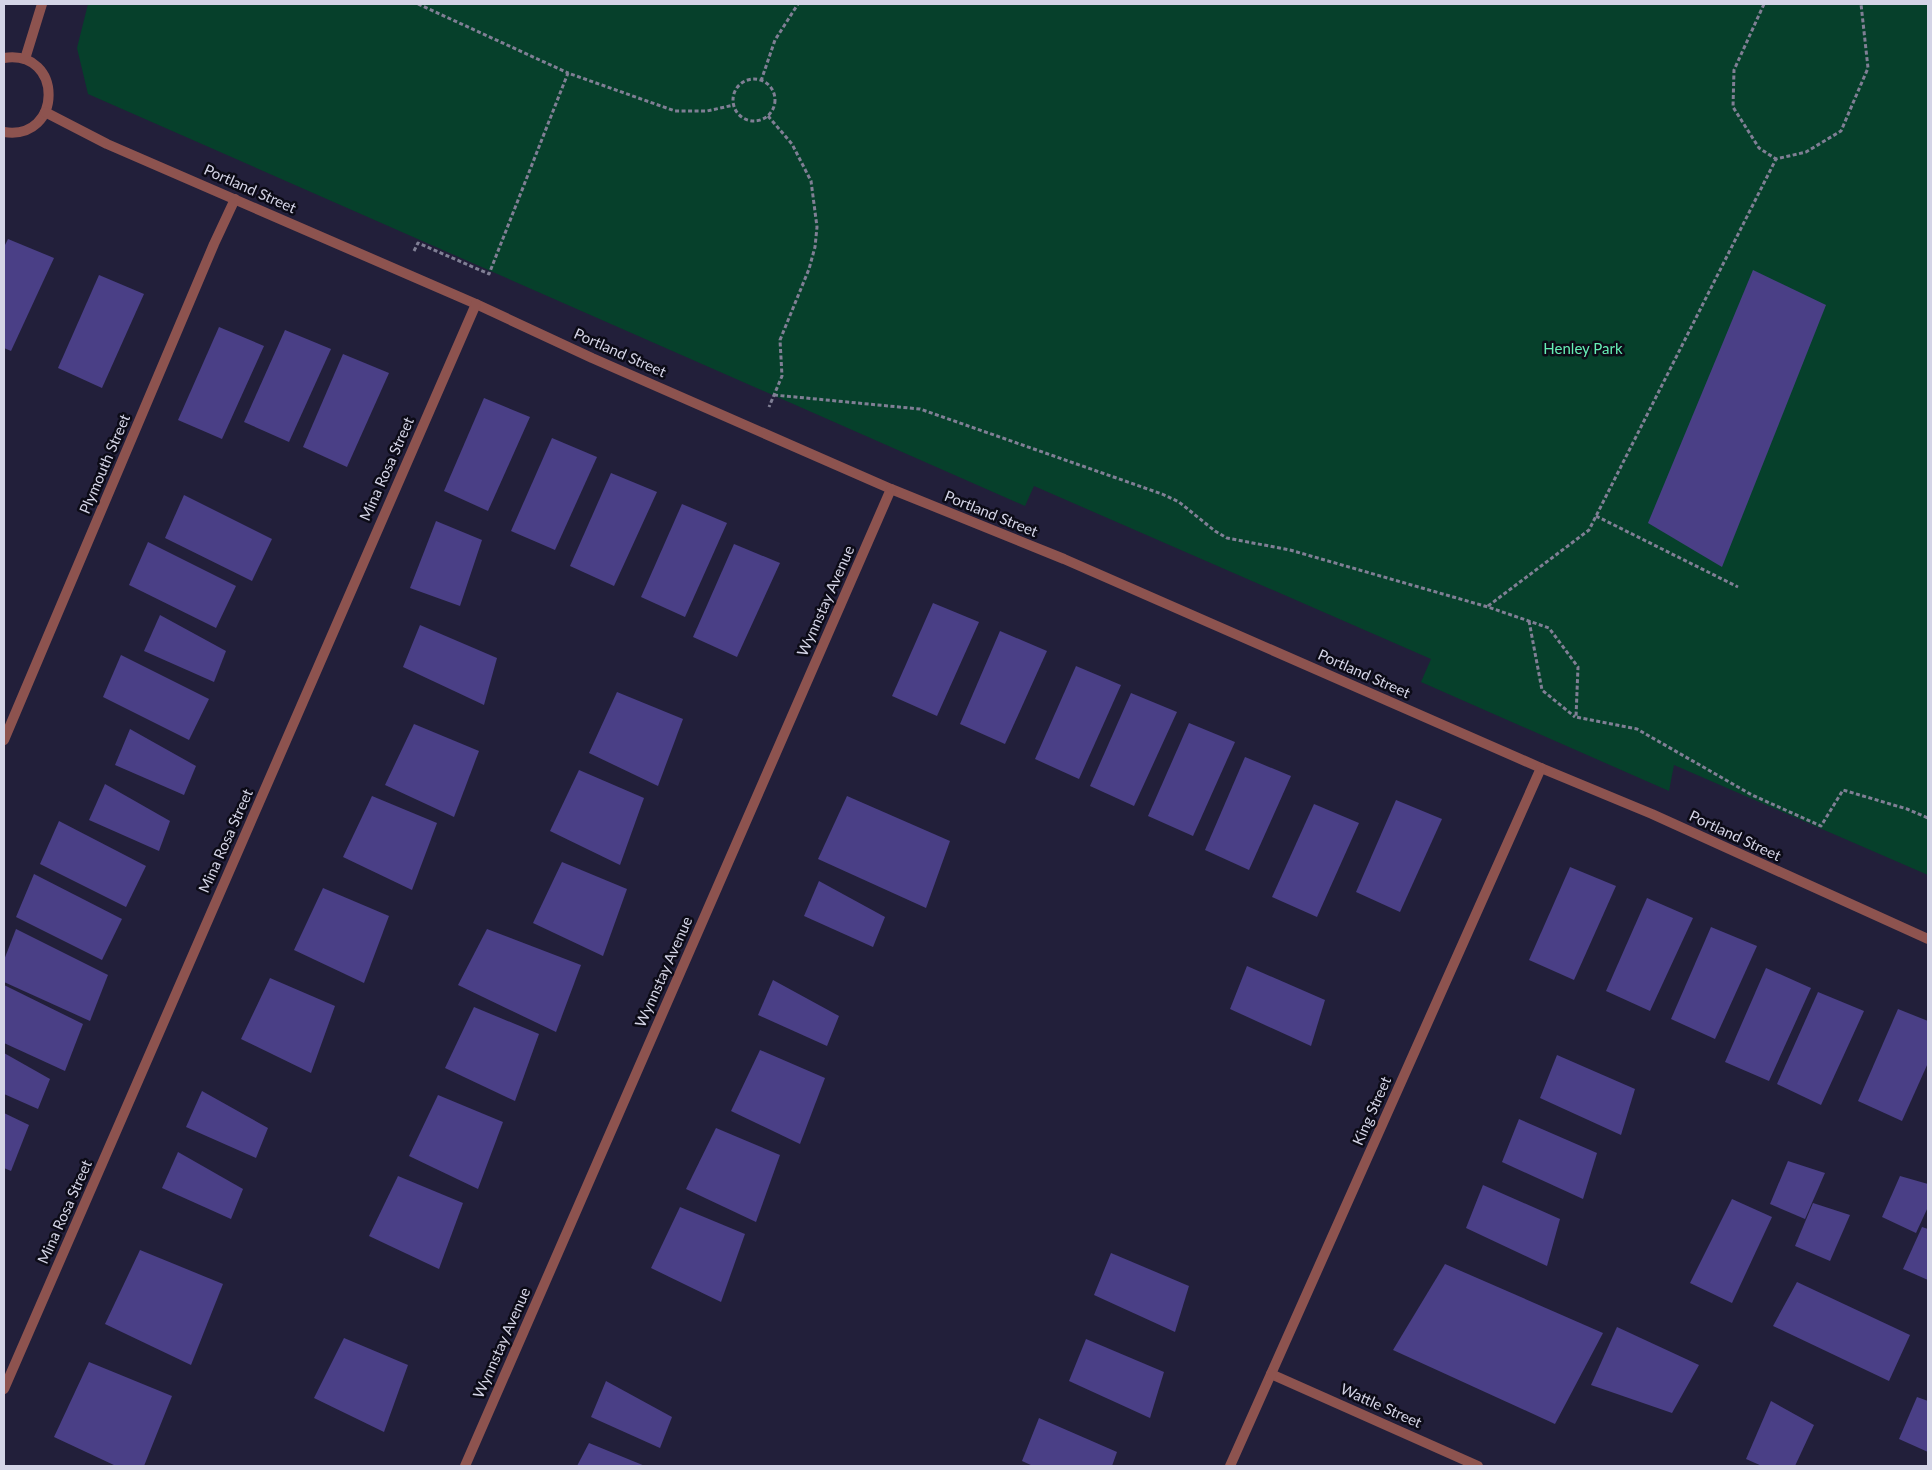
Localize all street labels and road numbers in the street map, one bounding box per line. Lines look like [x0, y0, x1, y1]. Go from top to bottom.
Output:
street label: Portland Street [201, 160, 300, 217]
street label: Portland Street [571, 324, 670, 381]
street label: Plymouth Street [75, 410, 133, 516]
street label: Mina Rosa Street [355, 413, 417, 523]
street label: Portland Street [942, 486, 1041, 540]
street label: Wynnstay Avenue [793, 542, 858, 659]
street label: Portland Street [1315, 645, 1414, 702]
street label: Mina Rosa Street [194, 785, 256, 895]
street label: Portland Street [1687, 806, 1785, 864]
street label: Wynnstay Avenue [631, 913, 696, 1030]
street label: King Street [1348, 1073, 1394, 1148]
street label: Mina Rosa Street [33, 1156, 95, 1266]
street label: Wynnstay Avenue [469, 1284, 534, 1401]
street label: Wattle Street [1338, 1379, 1425, 1431]

